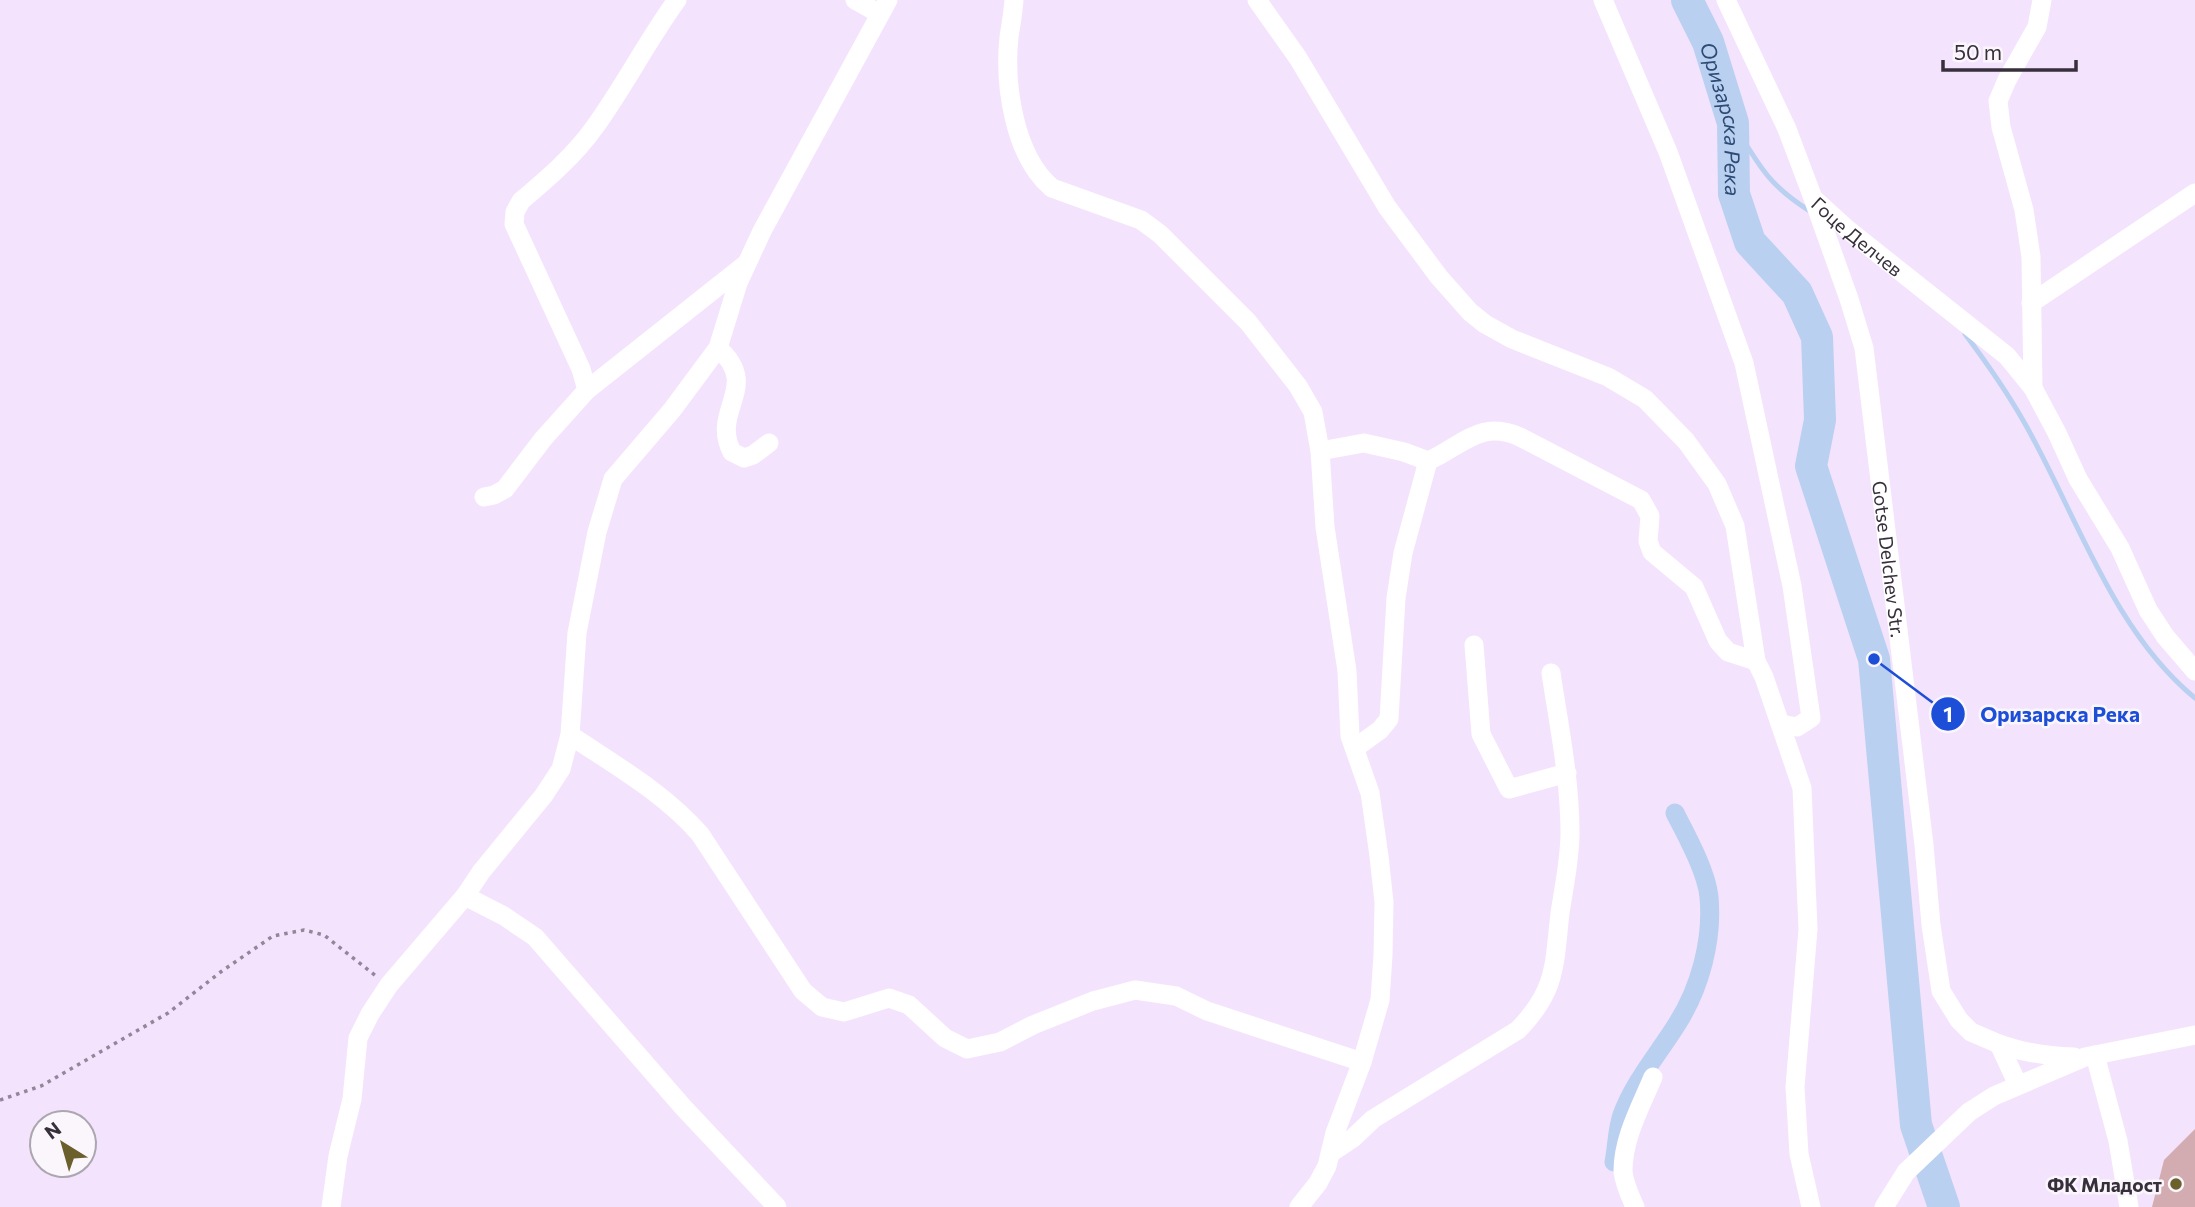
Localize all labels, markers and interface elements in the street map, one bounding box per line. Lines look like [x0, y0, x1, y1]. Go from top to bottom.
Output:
scale bar [1943, 28, 2076, 72]
water label: Оризарска Река [1696, 39, 1747, 196]
text: 50 m [1954, 39, 2002, 64]
street label: Гоце Делчев [1807, 191, 1908, 280]
street label: Gotse Delchev Str. [1869, 479, 1910, 639]
callout: Оризарска Река [1931, 693, 2153, 735]
text: 1 [1943, 701, 1953, 726]
text: Оризарска Река [1980, 701, 2140, 726]
north arrow [28, 1109, 98, 1179]
text: N [40, 1117, 65, 1144]
place label: ФК Младост [2047, 1173, 2162, 1196]
marker: ФК Младост [2168, 1176, 2184, 1192]

